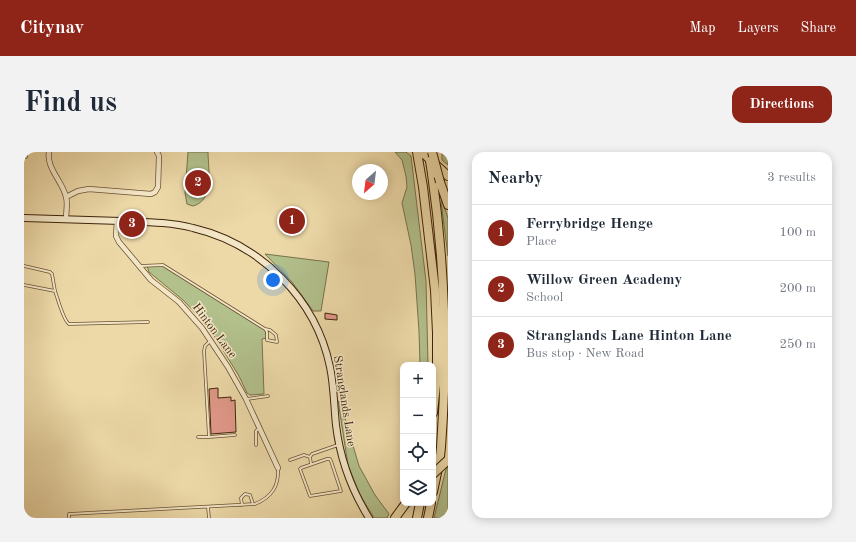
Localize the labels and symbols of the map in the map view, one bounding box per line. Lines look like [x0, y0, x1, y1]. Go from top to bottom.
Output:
north arrow [352, 164, 388, 200]
pin: 2 [185, 168, 211, 198]
pin: 1 [279, 206, 305, 236]
pin: 3 [119, 209, 145, 239]
your location [263, 270, 283, 290]
street label: Hinton Lane [190, 301, 239, 361]
street label: Stranglands Lane [331, 355, 357, 448]

